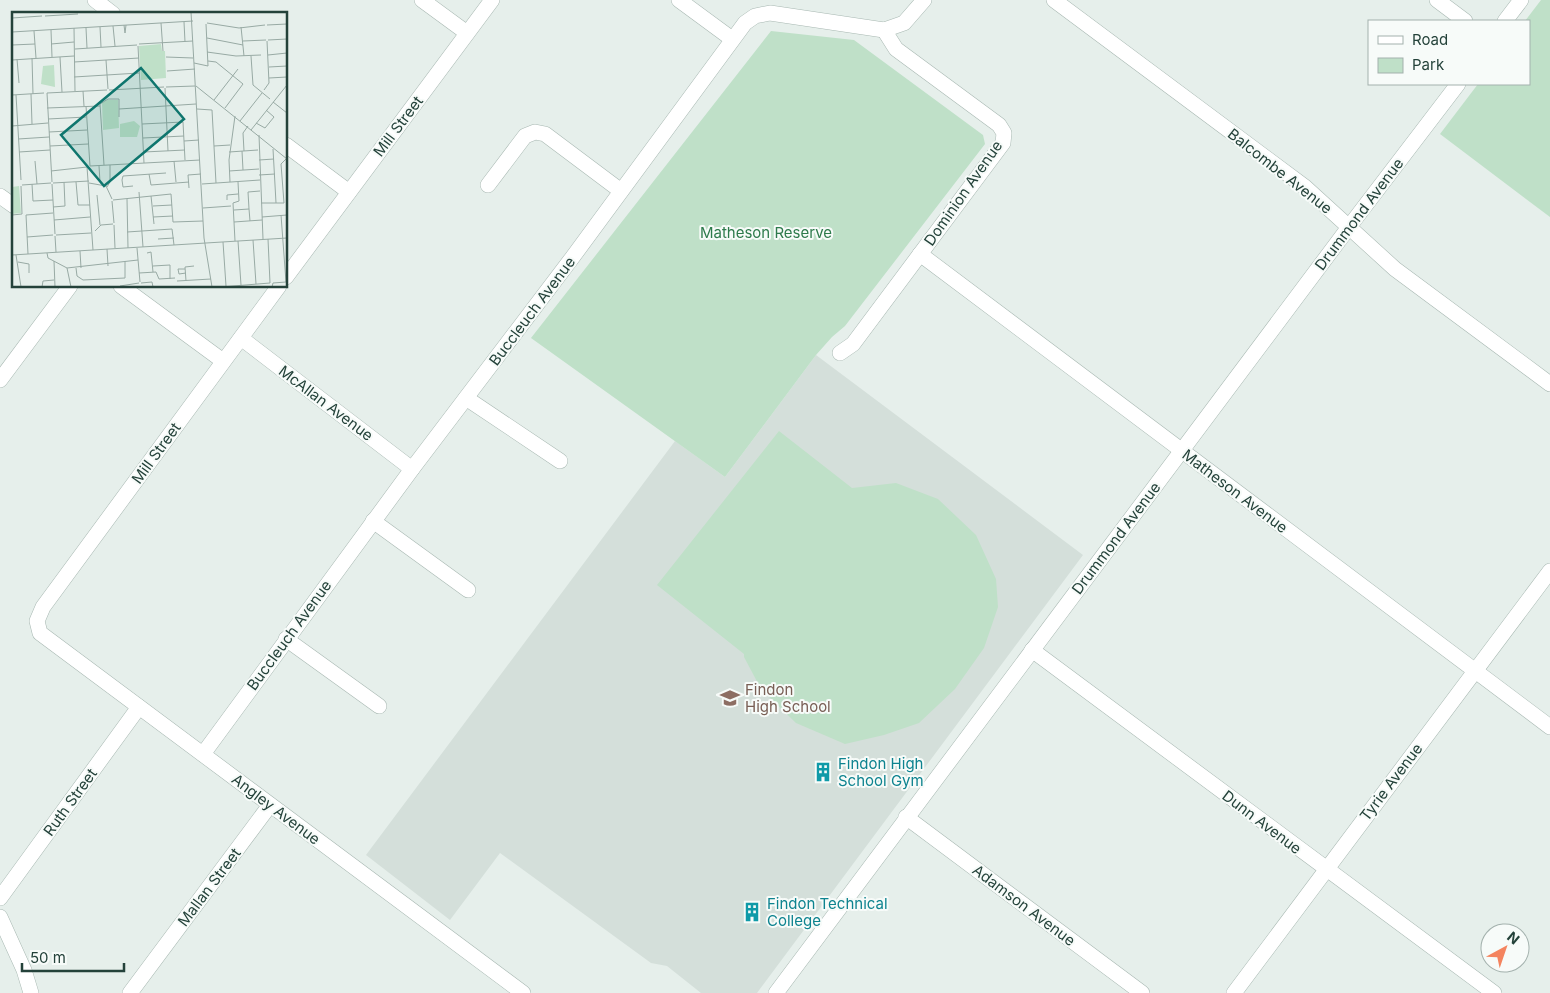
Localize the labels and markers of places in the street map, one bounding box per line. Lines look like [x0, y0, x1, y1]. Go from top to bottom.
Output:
place label: Findon High School [745, 680, 831, 716]
school or university icon: Findon High School [719, 687, 741, 709]
place label: Findon High School Gym [838, 754, 924, 790]
building icon: Findon High School Gym [812, 761, 834, 783]
place label: Findon Technical College [767, 894, 888, 930]
building icon: Findon Technical College [741, 901, 763, 923]

